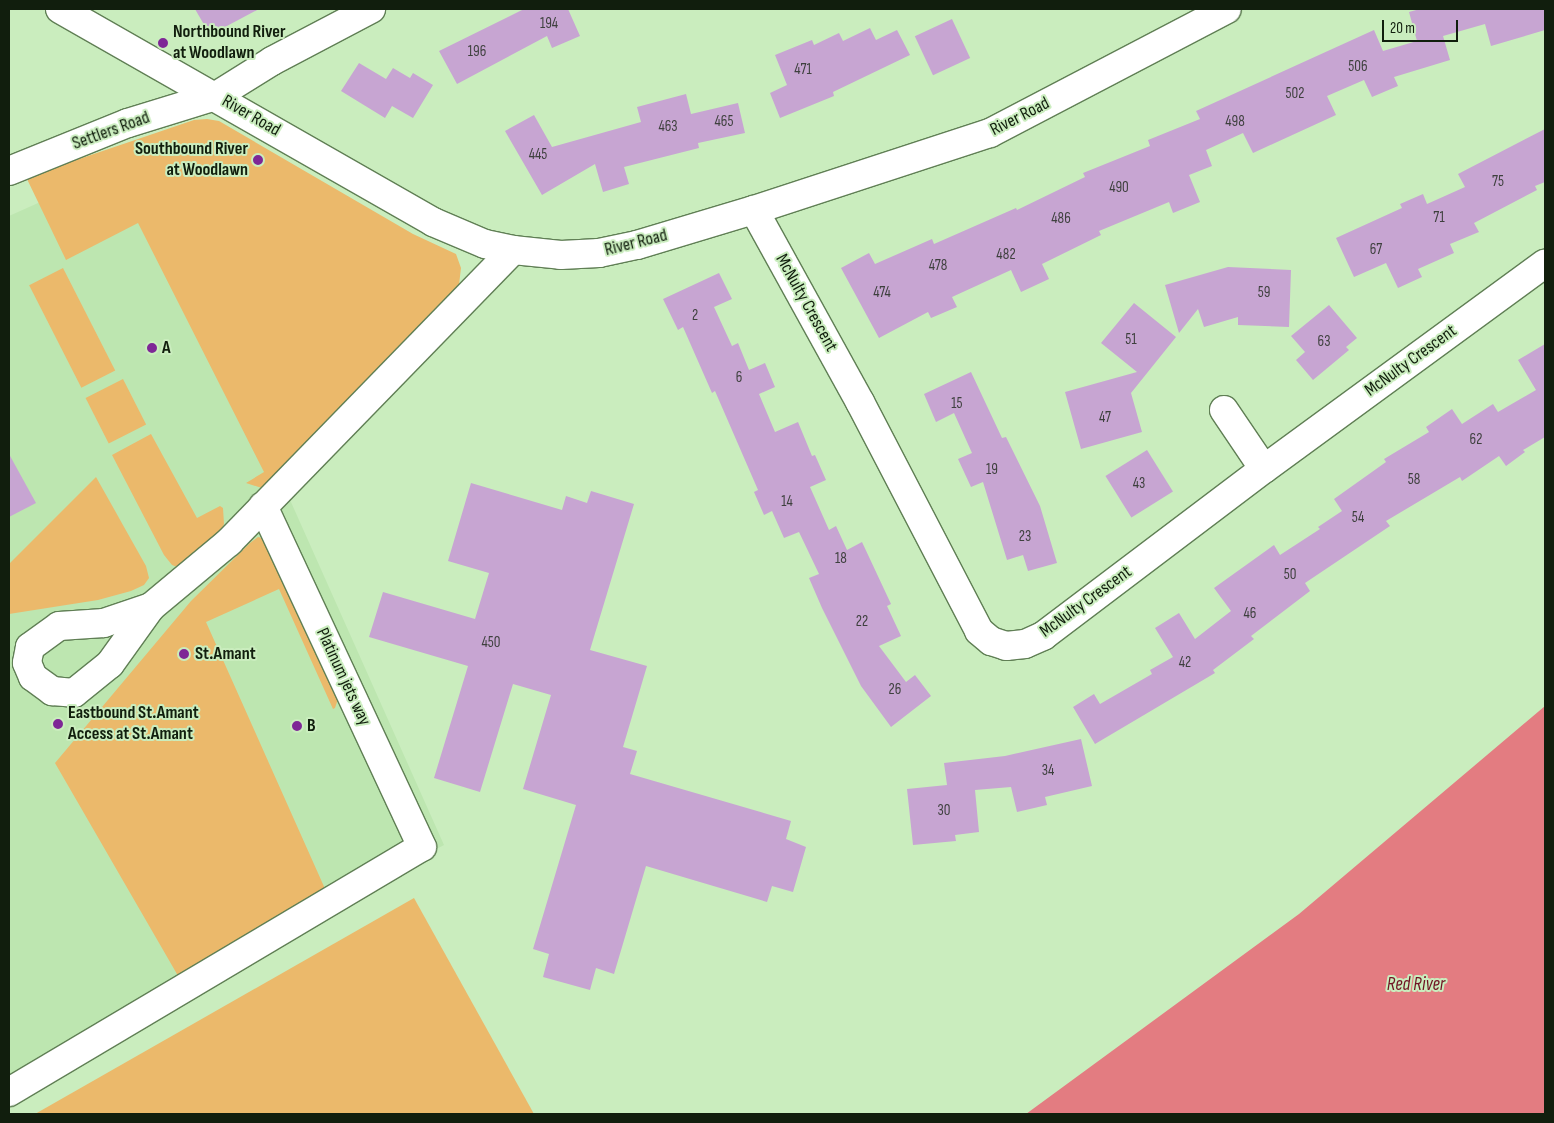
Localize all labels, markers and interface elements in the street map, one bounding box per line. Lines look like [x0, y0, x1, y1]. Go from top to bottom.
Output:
scale bar [1384, 10, 1460, 42]
house number: 194 [540, 15, 558, 33]
text: 20 m [1390, 19, 1415, 38]
place label: Northbound River at Woodlawn [173, 22, 286, 64]
marker: Northbound River at Woodlawn [157, 37, 169, 49]
house number: 196 [468, 43, 486, 61]
house number: 506 [1348, 58, 1368, 76]
house number: 471 [794, 61, 812, 79]
house number: 502 [1286, 85, 1304, 103]
street label: River Road [218, 91, 284, 141]
street label: River Road [987, 93, 1053, 141]
street label: Settlers Road [69, 107, 153, 155]
house number: 465 [715, 113, 733, 131]
house number: 498 [1225, 113, 1245, 131]
house number: 463 [658, 118, 678, 136]
place label: Southbound River at Woodlawn [135, 139, 248, 182]
house number: 445 [529, 146, 547, 164]
marker: Southbound River at Woodlawn [252, 154, 264, 166]
house number: 75 [1492, 173, 1504, 191]
house number: 490 [1109, 179, 1129, 197]
house number: 71 [1433, 209, 1445, 227]
house number: 486 [1051, 210, 1071, 228]
street label: River Road [602, 225, 670, 261]
house number: 67 [1370, 241, 1382, 259]
house number: 482 [996, 246, 1016, 264]
street label: McNulty Crescent [770, 250, 842, 356]
house number: 478 [929, 257, 947, 275]
house number: 474 [873, 284, 891, 302]
house number: 59 [1258, 284, 1270, 302]
house number: 2 [692, 307, 698, 325]
street label: McNulty Crescent [1361, 320, 1461, 402]
house number: 51 [1125, 331, 1137, 349]
house number: 63 [1318, 333, 1330, 351]
place label: A [162, 337, 171, 359]
marker: A [146, 342, 158, 354]
house number: 6 [736, 369, 742, 387]
house number: 15 [951, 395, 963, 413]
house number: 47 [1099, 409, 1111, 427]
house number: 62 [1470, 431, 1482, 449]
house number: 19 [986, 461, 998, 479]
house number: 58 [1408, 471, 1420, 489]
house number: 43 [1133, 475, 1145, 493]
house number: 14 [781, 493, 793, 511]
house number: 54 [1352, 509, 1364, 527]
house number: 23 [1019, 528, 1031, 546]
house number: 18 [835, 550, 847, 568]
street label: McNulty Crescent [1036, 561, 1136, 643]
house number: 50 [1284, 566, 1296, 584]
house number: 46 [1244, 605, 1256, 623]
house number: 22 [856, 613, 868, 631]
street label: Platinum jets way [311, 625, 375, 729]
house number: 450 [481, 634, 501, 652]
place label: St.Amant [195, 643, 256, 665]
marker: St.Amant [177, 647, 191, 661]
house number: 42 [1179, 654, 1191, 672]
house number: 26 [889, 681, 901, 699]
place label: Eastbound St.Amant Access at St.Amant [68, 703, 199, 746]
place label: B [307, 715, 316, 737]
marker: Eastbound St.Amant Access at St.Amant [52, 718, 64, 730]
marker: B [291, 720, 303, 732]
house number: 34 [1042, 762, 1054, 780]
house number: 30 [938, 802, 950, 820]
water label: Red River [1387, 974, 1445, 996]

